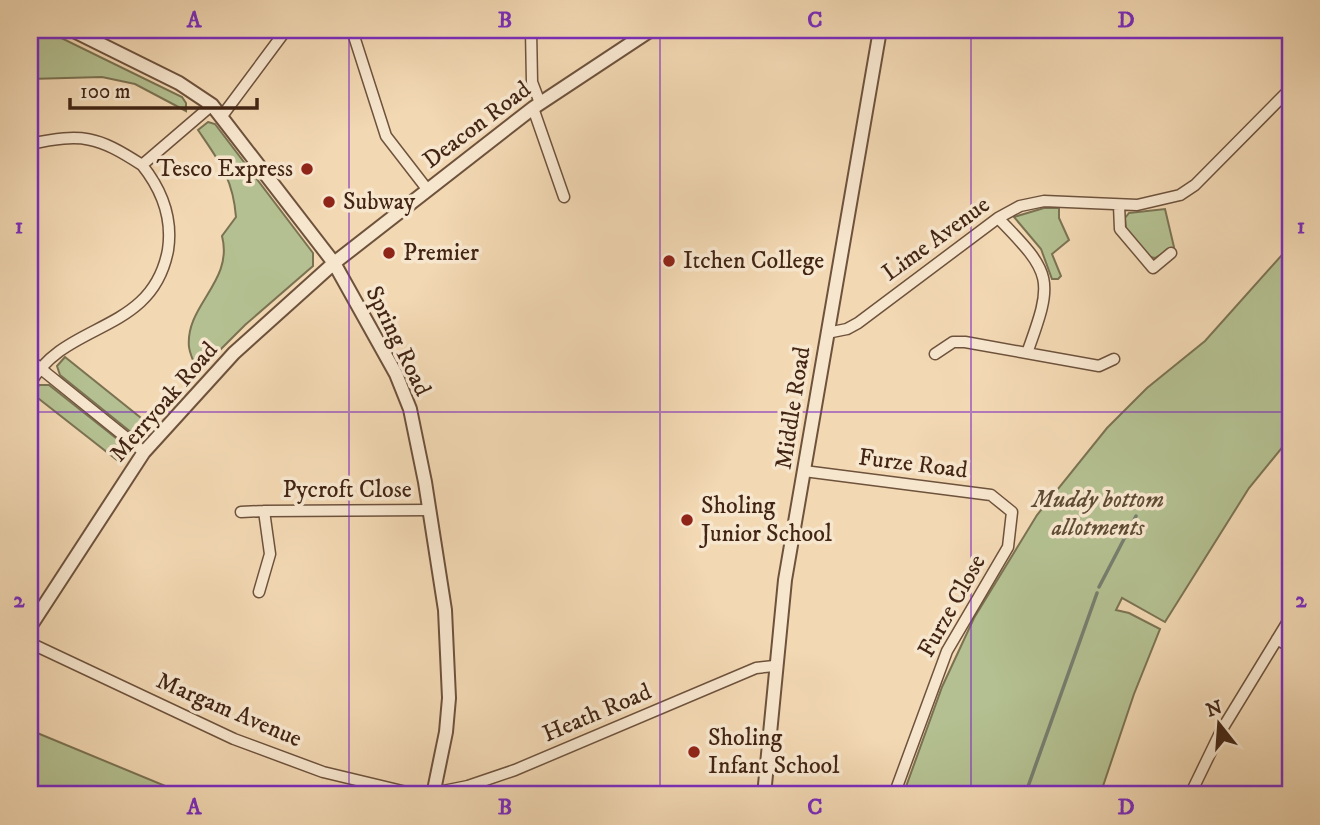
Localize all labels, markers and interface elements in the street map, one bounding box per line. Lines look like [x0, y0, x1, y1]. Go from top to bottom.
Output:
text: A [186, 6, 203, 35]
text: B [498, 6, 512, 35]
text: C [807, 6, 823, 35]
text: D [1117, 6, 1135, 35]
scale bar [70, 66, 257, 110]
street label: Deacon Road [417, 75, 537, 175]
text: 100 m [80, 79, 131, 105]
place label: Tesco Express [157, 154, 293, 184]
marker: Tesco Express [299, 161, 315, 177]
place label: Subway [343, 187, 416, 217]
street label: Lime Avenue [876, 190, 996, 288]
marker: Subway [321, 194, 337, 210]
text: 1 [15, 212, 23, 241]
text: 1 [1297, 212, 1305, 241]
place label: Premier [403, 238, 479, 268]
marker: Premier [381, 245, 397, 261]
place label: Itchen College [683, 246, 824, 276]
marker: Itchen College [661, 253, 677, 269]
street label: Spring Road [358, 281, 438, 401]
street label: Merryoak Road [104, 336, 224, 468]
street label: Middle Road [768, 344, 818, 472]
street label: Furze Road [857, 442, 969, 486]
street label: Pycroft Close [282, 475, 412, 505]
park label: Muddy bottom allotments [1030, 485, 1164, 543]
place label: Sholing Junior School [699, 491, 833, 549]
marker: Sholing Junior School [679, 512, 695, 528]
street label: Furze Close [912, 549, 992, 663]
text: 2 [13, 586, 25, 615]
text: 2 [1295, 586, 1307, 615]
street label: Margam Avenue [152, 666, 306, 754]
street label: Heath Road [538, 677, 656, 749]
north arrow [1184, 688, 1254, 758]
text: N [1204, 696, 1226, 722]
place label: Sholing Infant School [708, 723, 840, 781]
marker: Sholing Infant School [686, 744, 702, 760]
text: A [186, 793, 203, 822]
text: B [498, 793, 512, 822]
text: C [807, 793, 823, 822]
text: D [1117, 793, 1135, 822]

